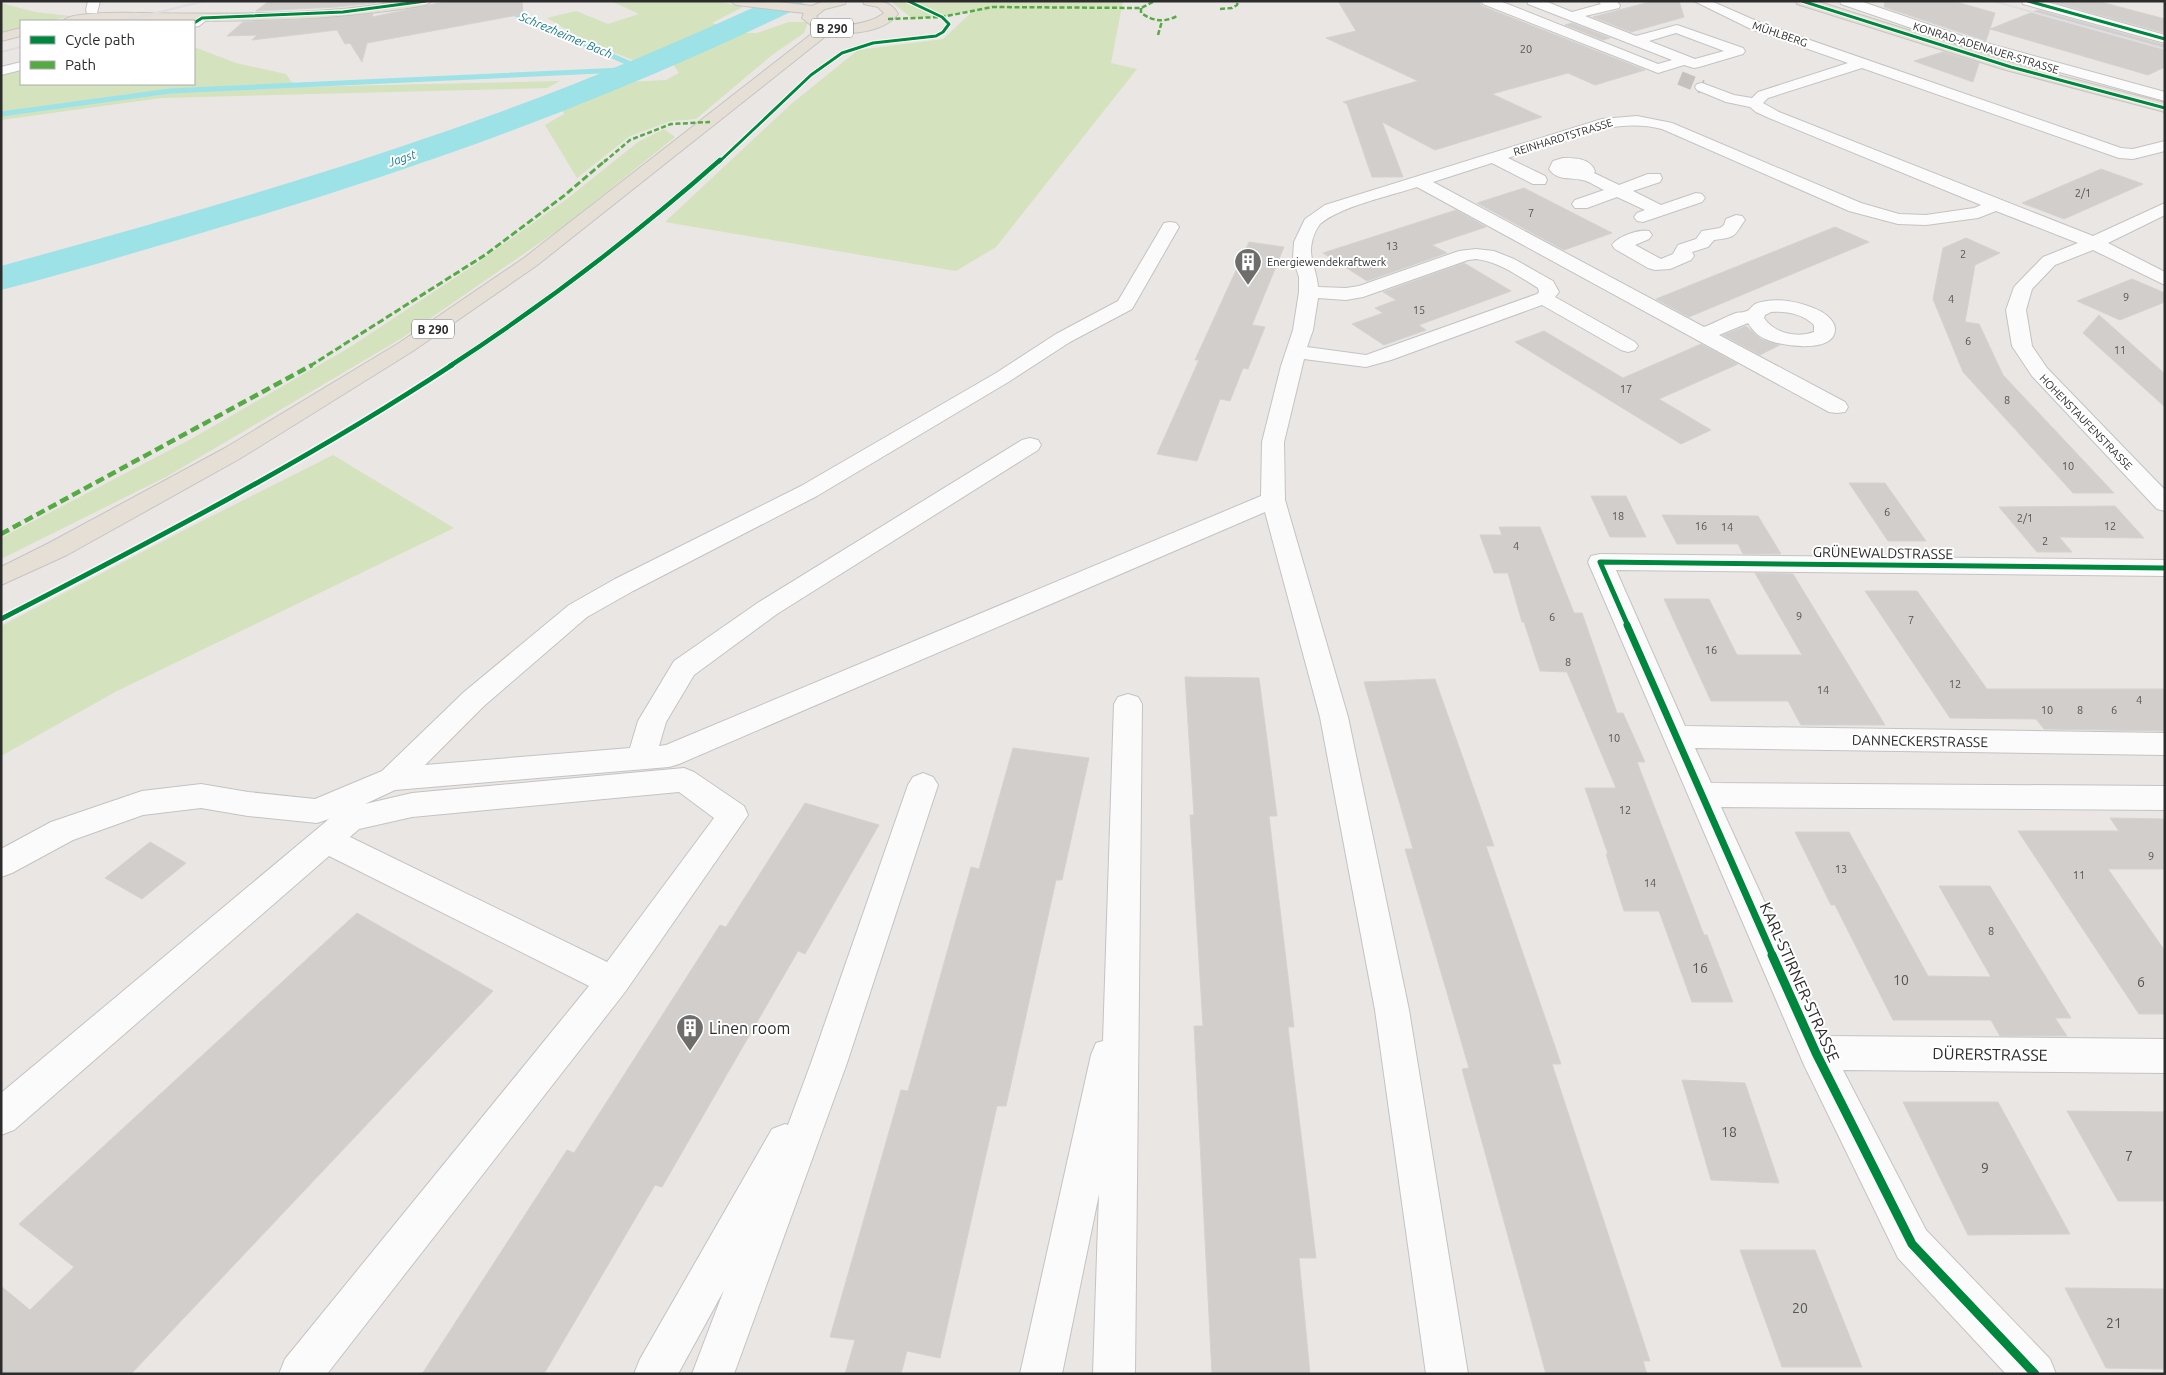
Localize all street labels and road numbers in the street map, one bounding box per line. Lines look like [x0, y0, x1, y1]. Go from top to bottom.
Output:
road number: B 290 [811, 18, 853, 38]
street label: MÜHLBERG [1751, 19, 1809, 49]
street label: KONRAD-ADENAUER-STRASSE [1912, 20, 2060, 76]
street label: REINHARDTSTRASSE [1512, 116, 1614, 158]
road number: B 290 [412, 320, 454, 338]
street label: HOHENSTAUFENSTRASSE [2037, 372, 2135, 472]
street label: GRÜNEWALDSTRASSE [1813, 543, 1953, 562]
street label: DANNECKERSTRASSE [1852, 732, 1988, 750]
street label: KARL-STIRNER-STRASSE [1757, 899, 1843, 1065]
street label: DÜRERSTRASSE [1932, 1044, 2048, 1064]

